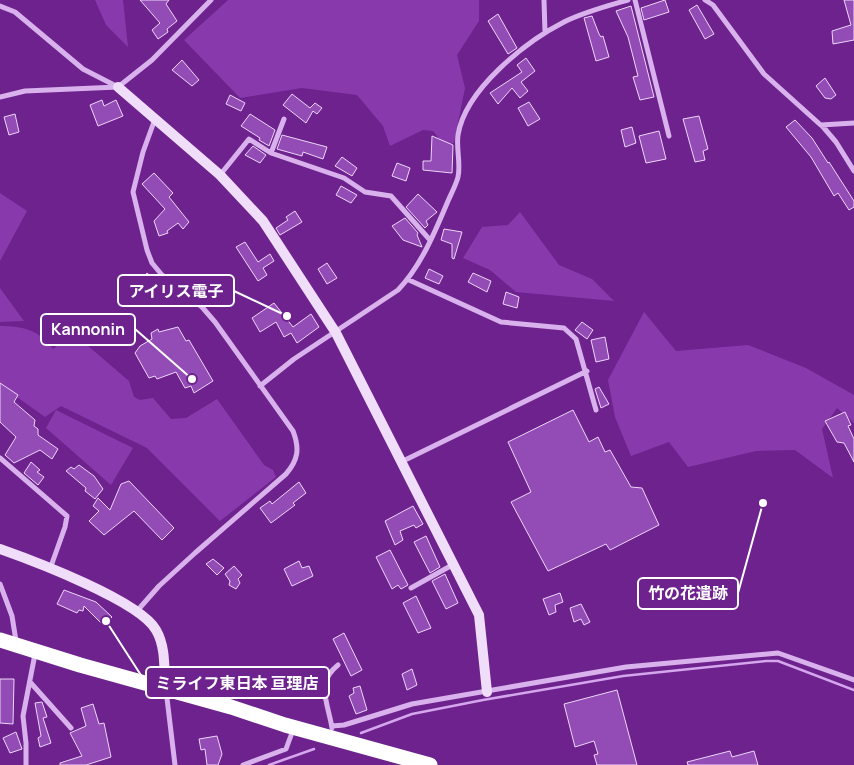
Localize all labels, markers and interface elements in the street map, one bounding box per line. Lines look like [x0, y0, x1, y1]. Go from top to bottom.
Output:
callout: アイリス電子 [118, 275, 234, 306]
text: アイリス電子 [128, 280, 224, 302]
callout: Kannonin [41, 314, 135, 345]
text: Kannonin [51, 318, 125, 340]
callout: 竹の花遺跡 [638, 578, 738, 609]
text: 竹の花遺跡 [648, 582, 728, 604]
callout: ミライフ東日本 亘理店 [146, 667, 329, 698]
text: ミライフ東日本 亘理店 [155, 672, 319, 694]

